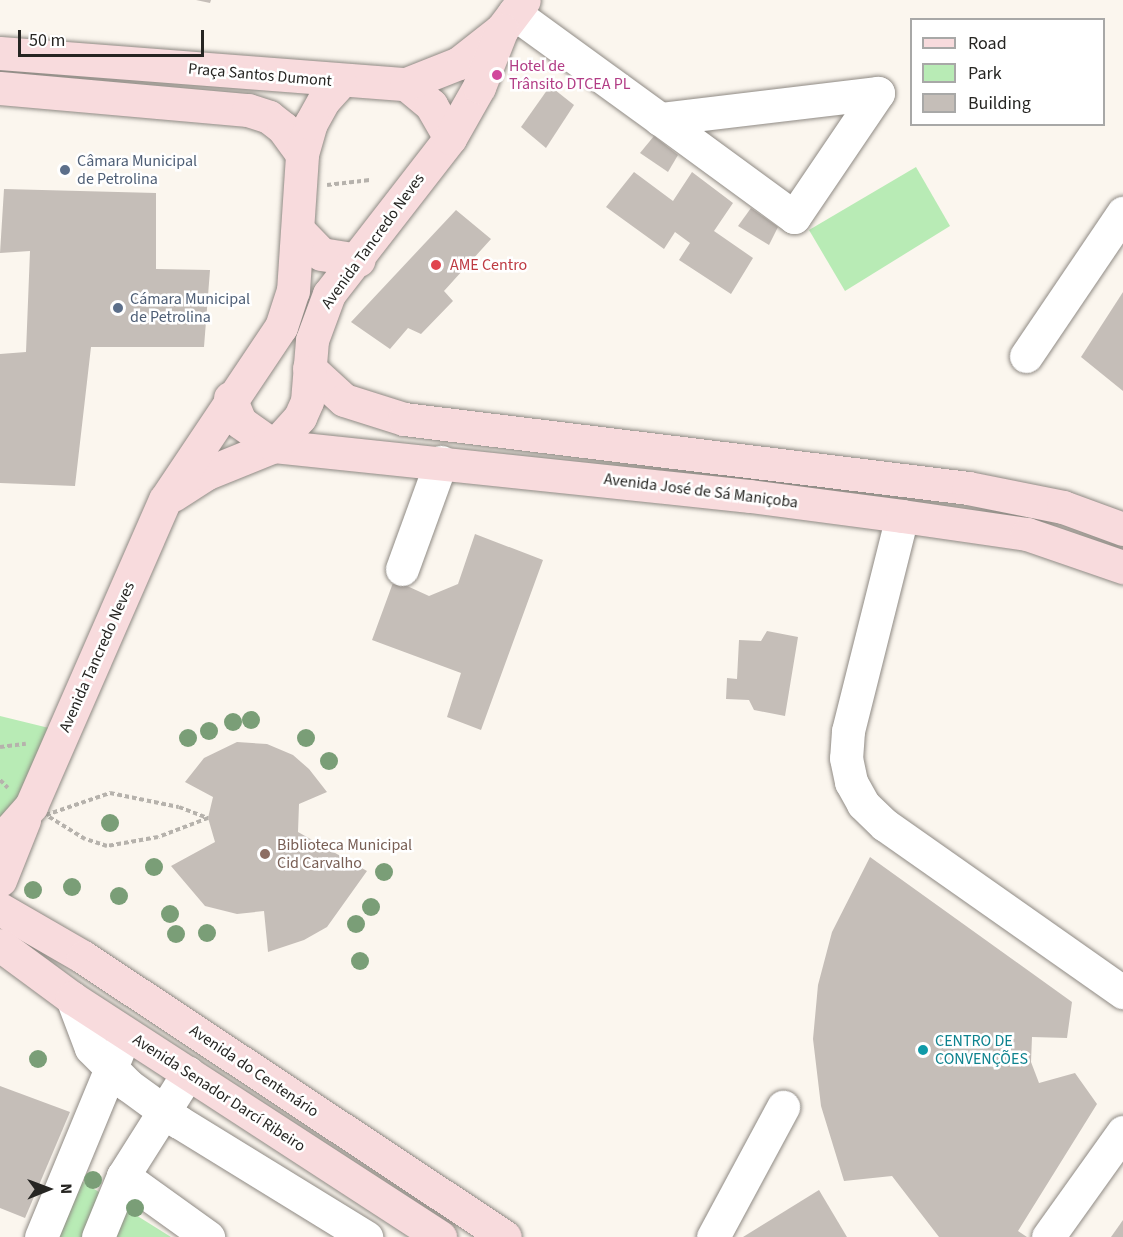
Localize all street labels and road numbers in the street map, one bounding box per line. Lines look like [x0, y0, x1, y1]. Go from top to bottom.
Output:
street label: Praça Santos Dumont [187, 59, 333, 91]
street label: Avenida Tancredo Neves [317, 170, 429, 312]
street label: Avenida José de Sá Maniçoba [603, 470, 799, 512]
street label: Avenida Tancredo Neves [55, 579, 139, 735]
street label: Avenida do Centenário [186, 1021, 322, 1121]
street label: Avenida Senador Darcí Ribeiro [129, 1030, 309, 1156]

